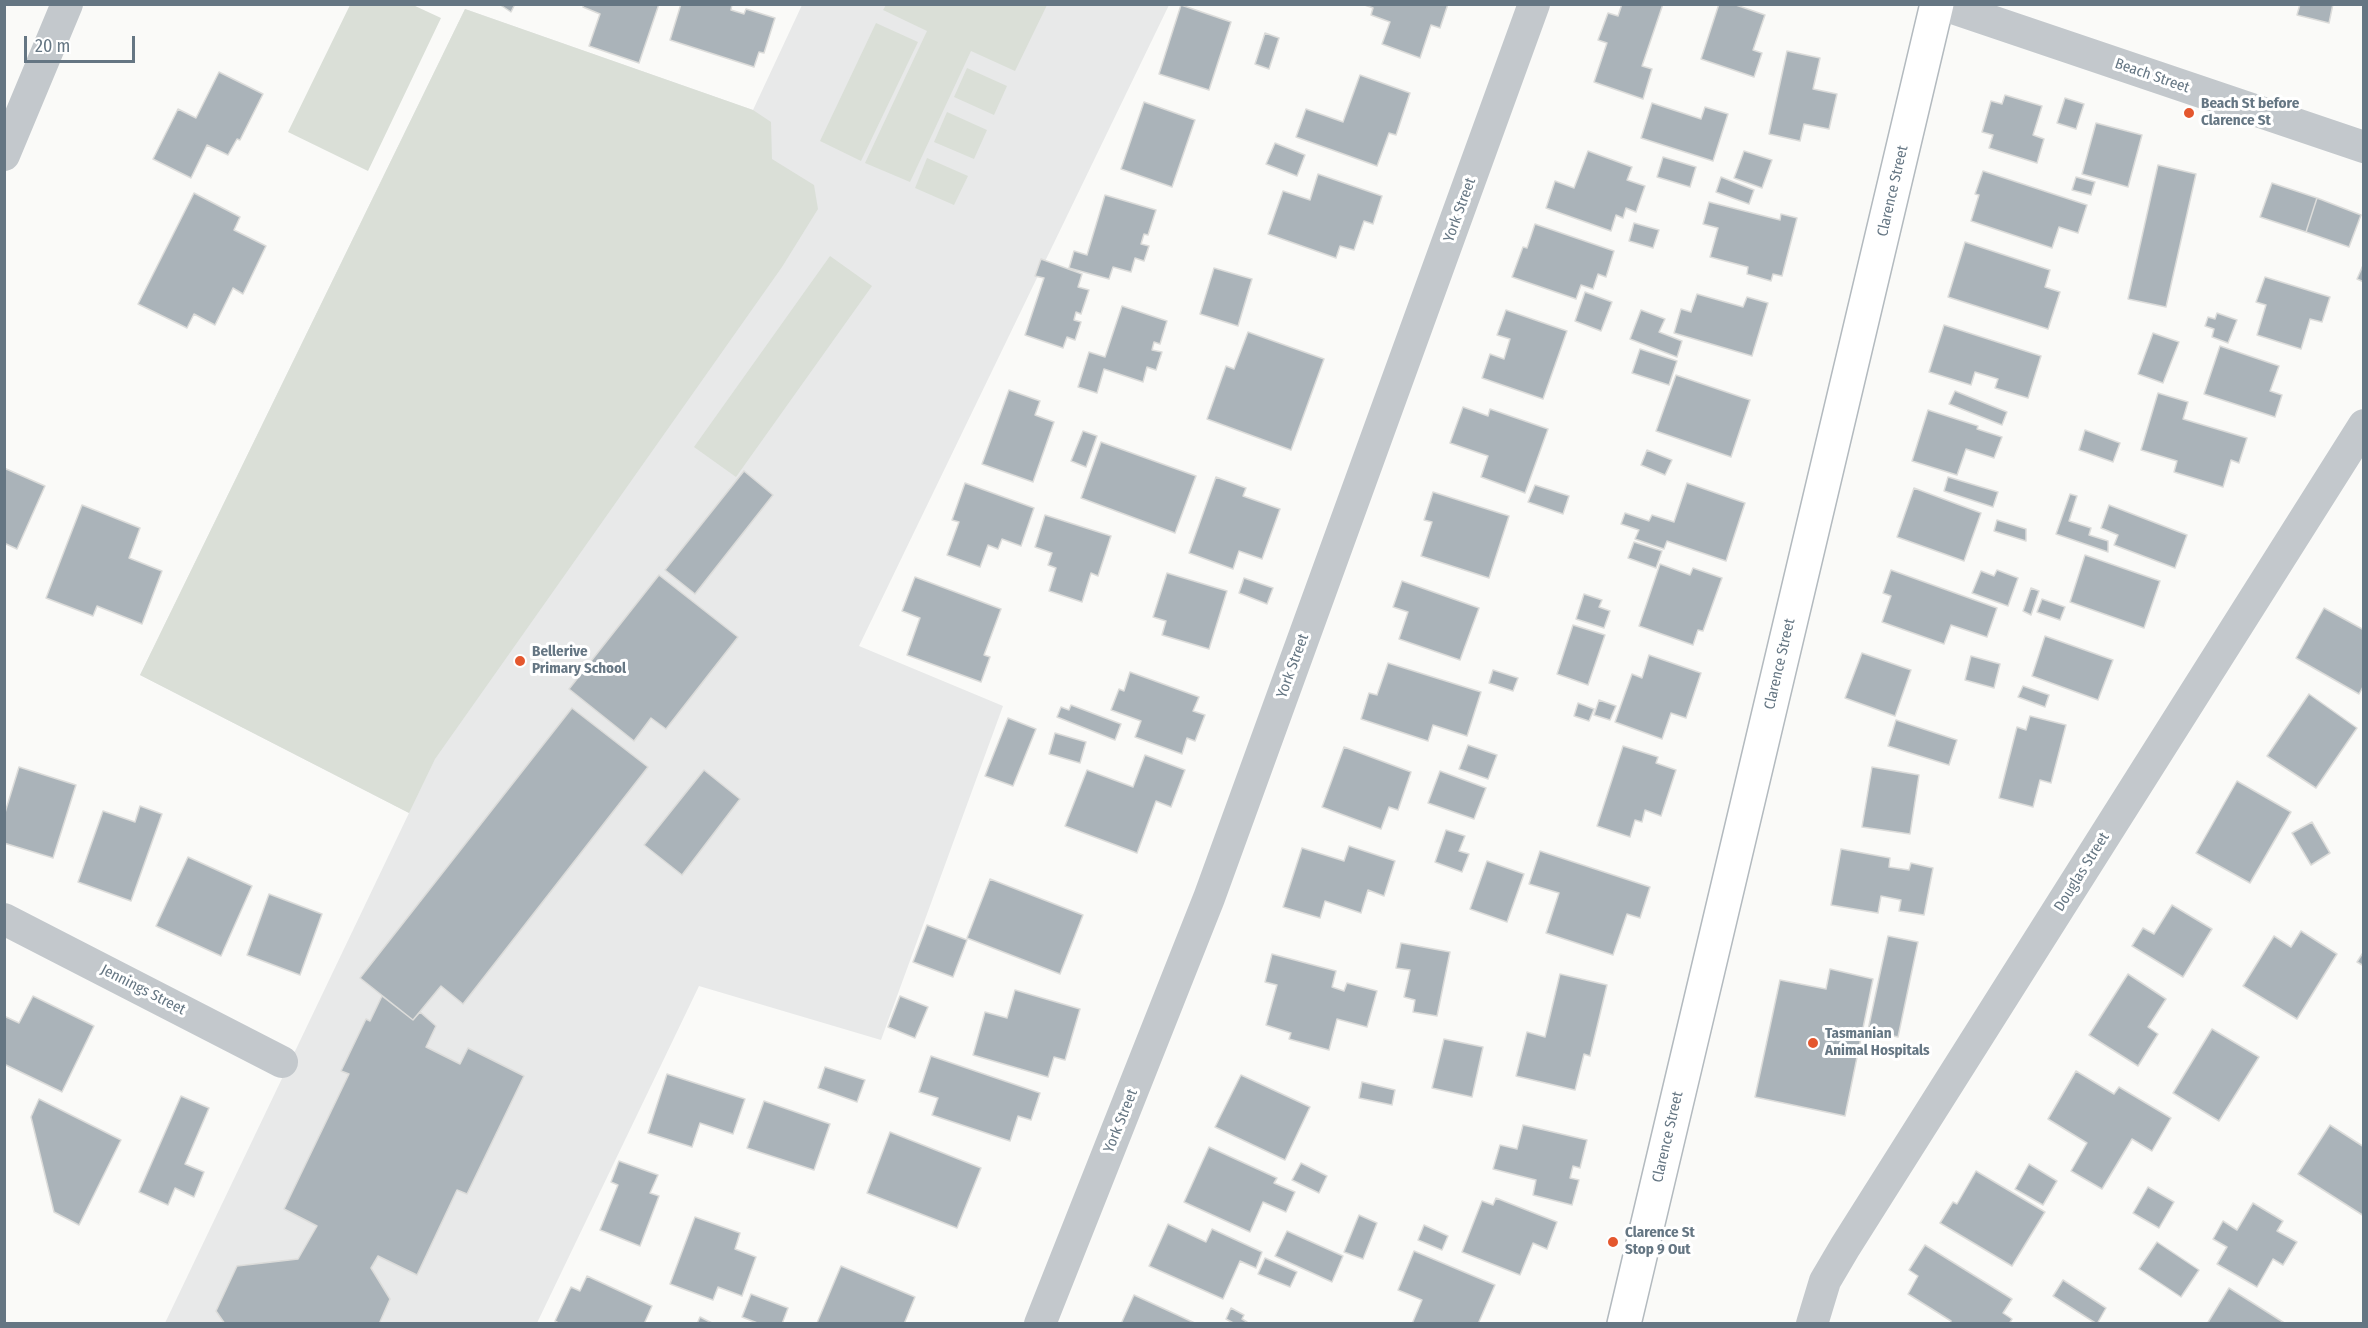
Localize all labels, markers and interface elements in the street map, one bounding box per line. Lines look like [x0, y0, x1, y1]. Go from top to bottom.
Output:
scale bar [27, 24, 138, 62]
text: 20 m [35, 35, 70, 57]
street label: Beach Street [2112, 55, 2192, 97]
place label: Beach St before Clarence St [2201, 95, 2299, 130]
marker: Beach St before Clarence St [2182, 106, 2196, 120]
street label: Clarence Street [1874, 144, 1912, 238]
street label: York Street [1440, 175, 1480, 245]
street label: Clarence Street [1761, 617, 1799, 711]
street label: York Street [1273, 631, 1313, 701]
place label: Bellerive Primary School [532, 643, 626, 678]
marker: Bellerive Primary School [513, 654, 527, 668]
street label: Douglas Street [2051, 829, 2113, 915]
street label: Jennings Street [98, 961, 188, 1019]
place label: Tasmanian Animal Hospitals [1825, 1025, 1930, 1060]
marker: Tasmanian Animal Hospitals [1806, 1036, 1820, 1050]
street label: York Street [1100, 1087, 1142, 1155]
street label: Clarence Street [1649, 1090, 1687, 1184]
place label: Clarence St Stop 9 Out [1625, 1224, 1695, 1259]
marker: Clarence St Stop 9 Out [1606, 1235, 1620, 1249]

